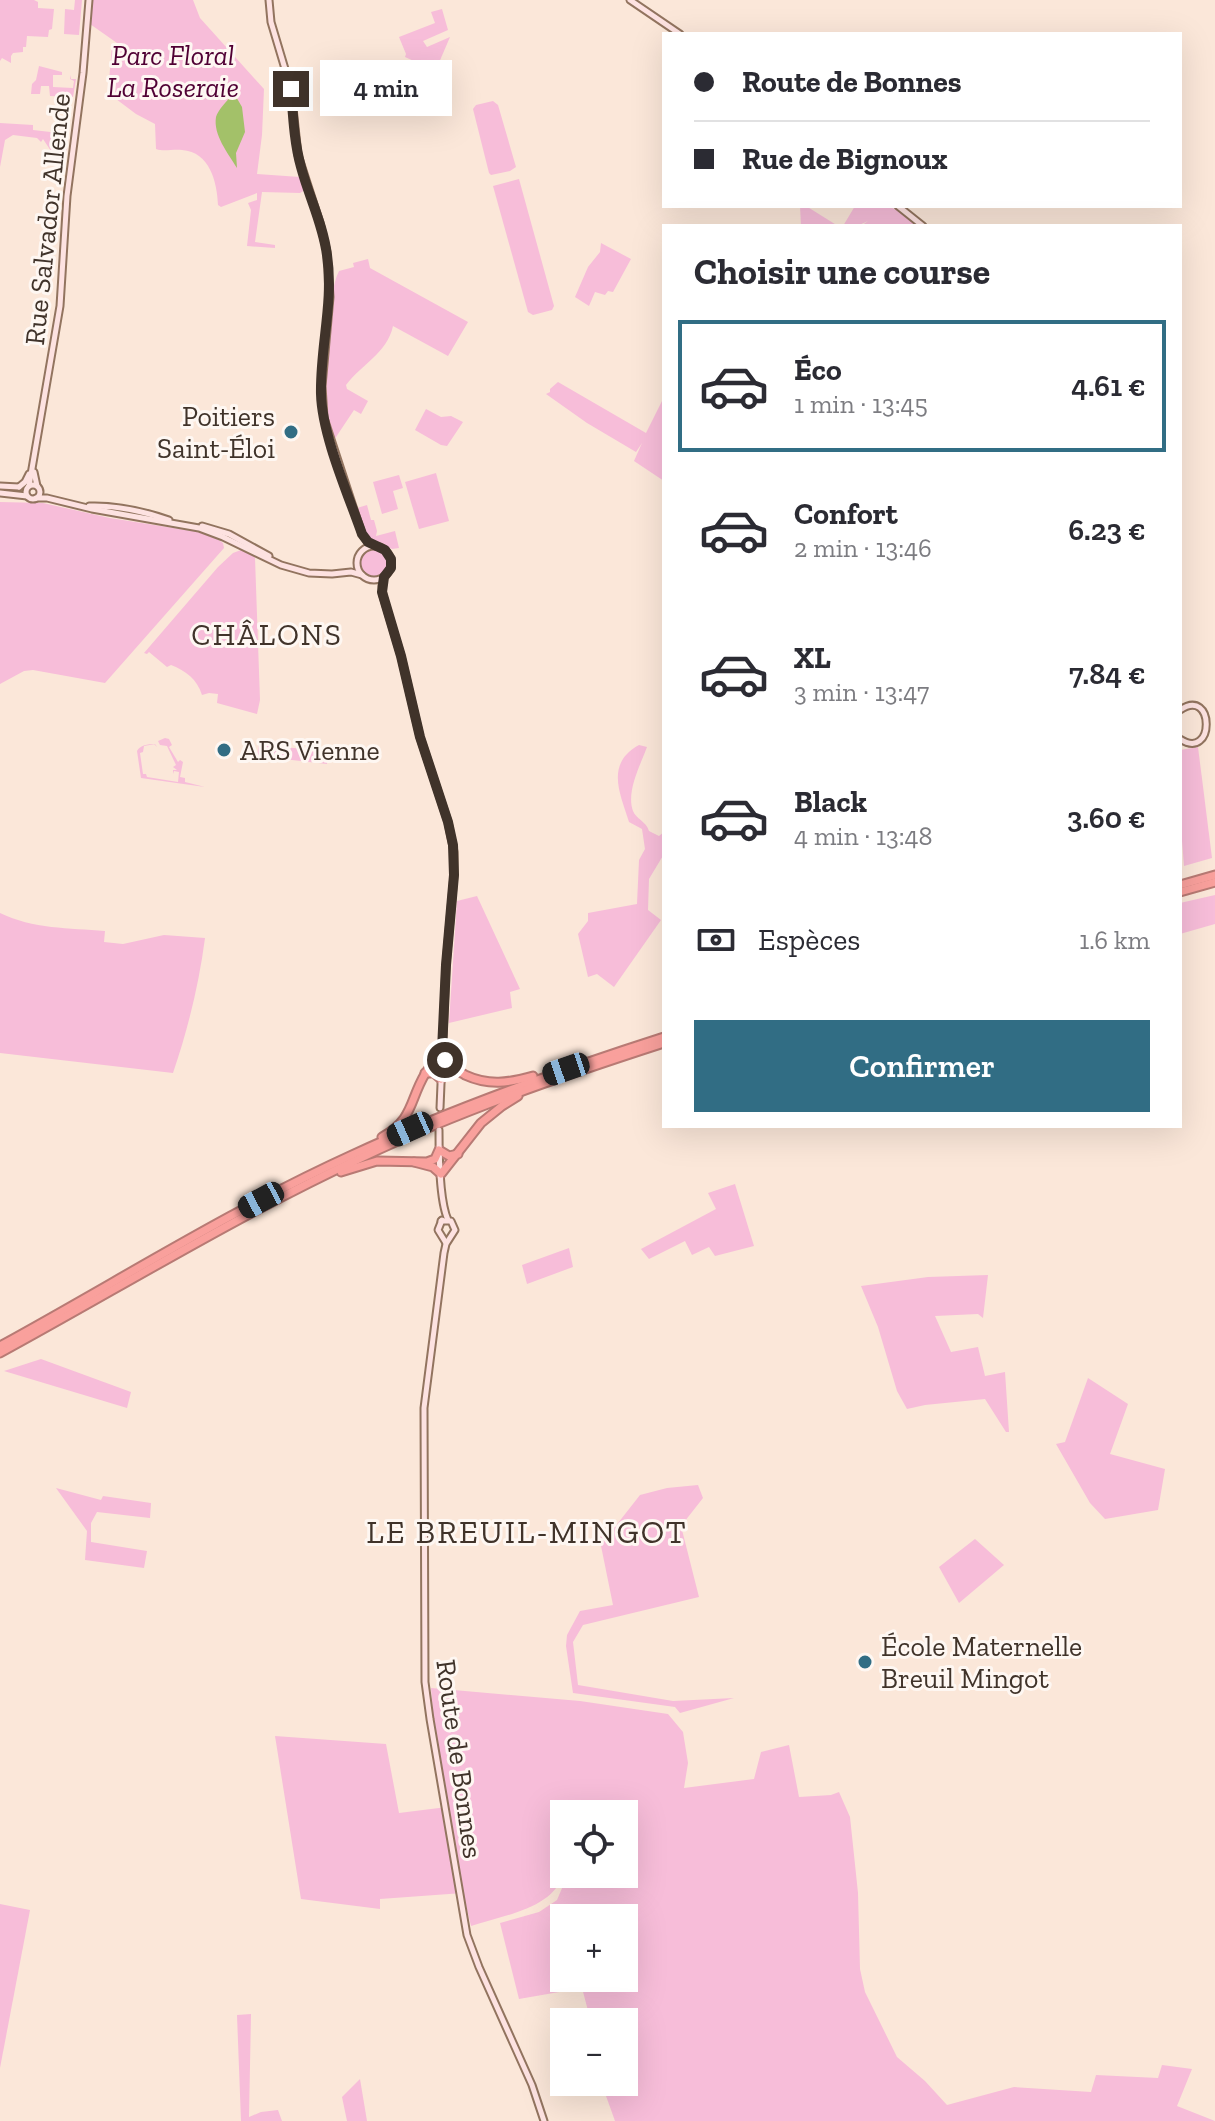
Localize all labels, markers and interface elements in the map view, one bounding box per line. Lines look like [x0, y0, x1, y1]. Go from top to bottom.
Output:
park label: Parc Floral La Roseraie [107, 39, 239, 104]
callout: 4 min [319, 61, 451, 117]
text: Route de Bonnes [742, 64, 962, 100]
route end [273, 71, 309, 107]
text: 4 min [353, 72, 419, 104]
street label: Rue Salvador Allende [18, 91, 77, 347]
text: Rue de Bignoux [742, 141, 948, 177]
text: Choisir une course [694, 250, 990, 293]
icon: car [698, 350, 770, 422]
text: Éco [794, 352, 842, 388]
text: 4.61 € [1071, 368, 1146, 404]
text: 1 min · 13:45 [794, 388, 928, 420]
place label: Poitiers Saint-Éloi [157, 400, 275, 465]
marker: Poitiers Saint-Éloi [282, 423, 300, 441]
icon: car [698, 494, 770, 566]
text: Confort [794, 496, 898, 532]
text: 6.23 € [1068, 512, 1146, 548]
text: 2 min · 13:46 [794, 532, 932, 564]
district label: CHÂLONS [191, 617, 343, 653]
icon: car [698, 638, 770, 710]
text: XL [794, 640, 831, 676]
text: 7.84 € [1069, 656, 1146, 692]
text: 3 min · 13:47 [794, 676, 929, 708]
place label: ARS Vienne [240, 734, 380, 767]
marker: ARS Vienne [215, 741, 233, 759]
icon: car [698, 782, 770, 854]
text: Black [794, 784, 867, 820]
text: 3.60 € [1067, 800, 1146, 836]
text: 4 min · 13:48 [794, 820, 933, 852]
icon: cash [694, 918, 738, 962]
text: Espèces [758, 922, 860, 958]
text: 1.6 km [1079, 924, 1150, 956]
button: Confirmer [694, 1020, 1150, 1112]
route start [427, 1042, 463, 1078]
car [539, 1050, 593, 1088]
car [383, 1108, 437, 1150]
car [234, 1178, 288, 1222]
district label: LE BREUIL-MINGOT [366, 1513, 688, 1551]
place label: École Maternelle Breuil Mingot [881, 1630, 1082, 1695]
marker: École Maternelle Breuil Mingot [856, 1653, 874, 1671]
street label: Route de Bonnes [429, 1657, 490, 1861]
map controls [550, 1800, 638, 2096]
button: locate [550, 1800, 638, 1888]
button: + [550, 1904, 638, 1992]
button: − [550, 2008, 638, 2096]

